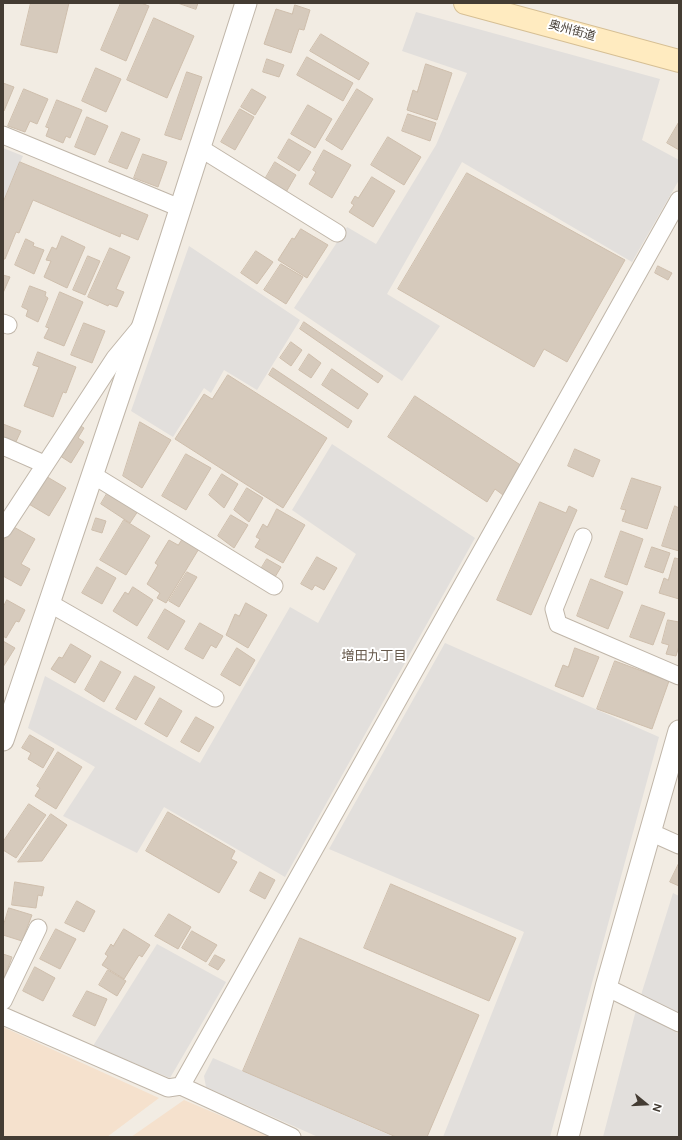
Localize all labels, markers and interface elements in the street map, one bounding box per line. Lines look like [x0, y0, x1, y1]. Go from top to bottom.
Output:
street label: 奥州街道 [547, 18, 597, 44]
district label: 増田九丁目 [342, 649, 406, 665]
north arrow [626, 1084, 666, 1124]
text: N [650, 1102, 665, 1114]

